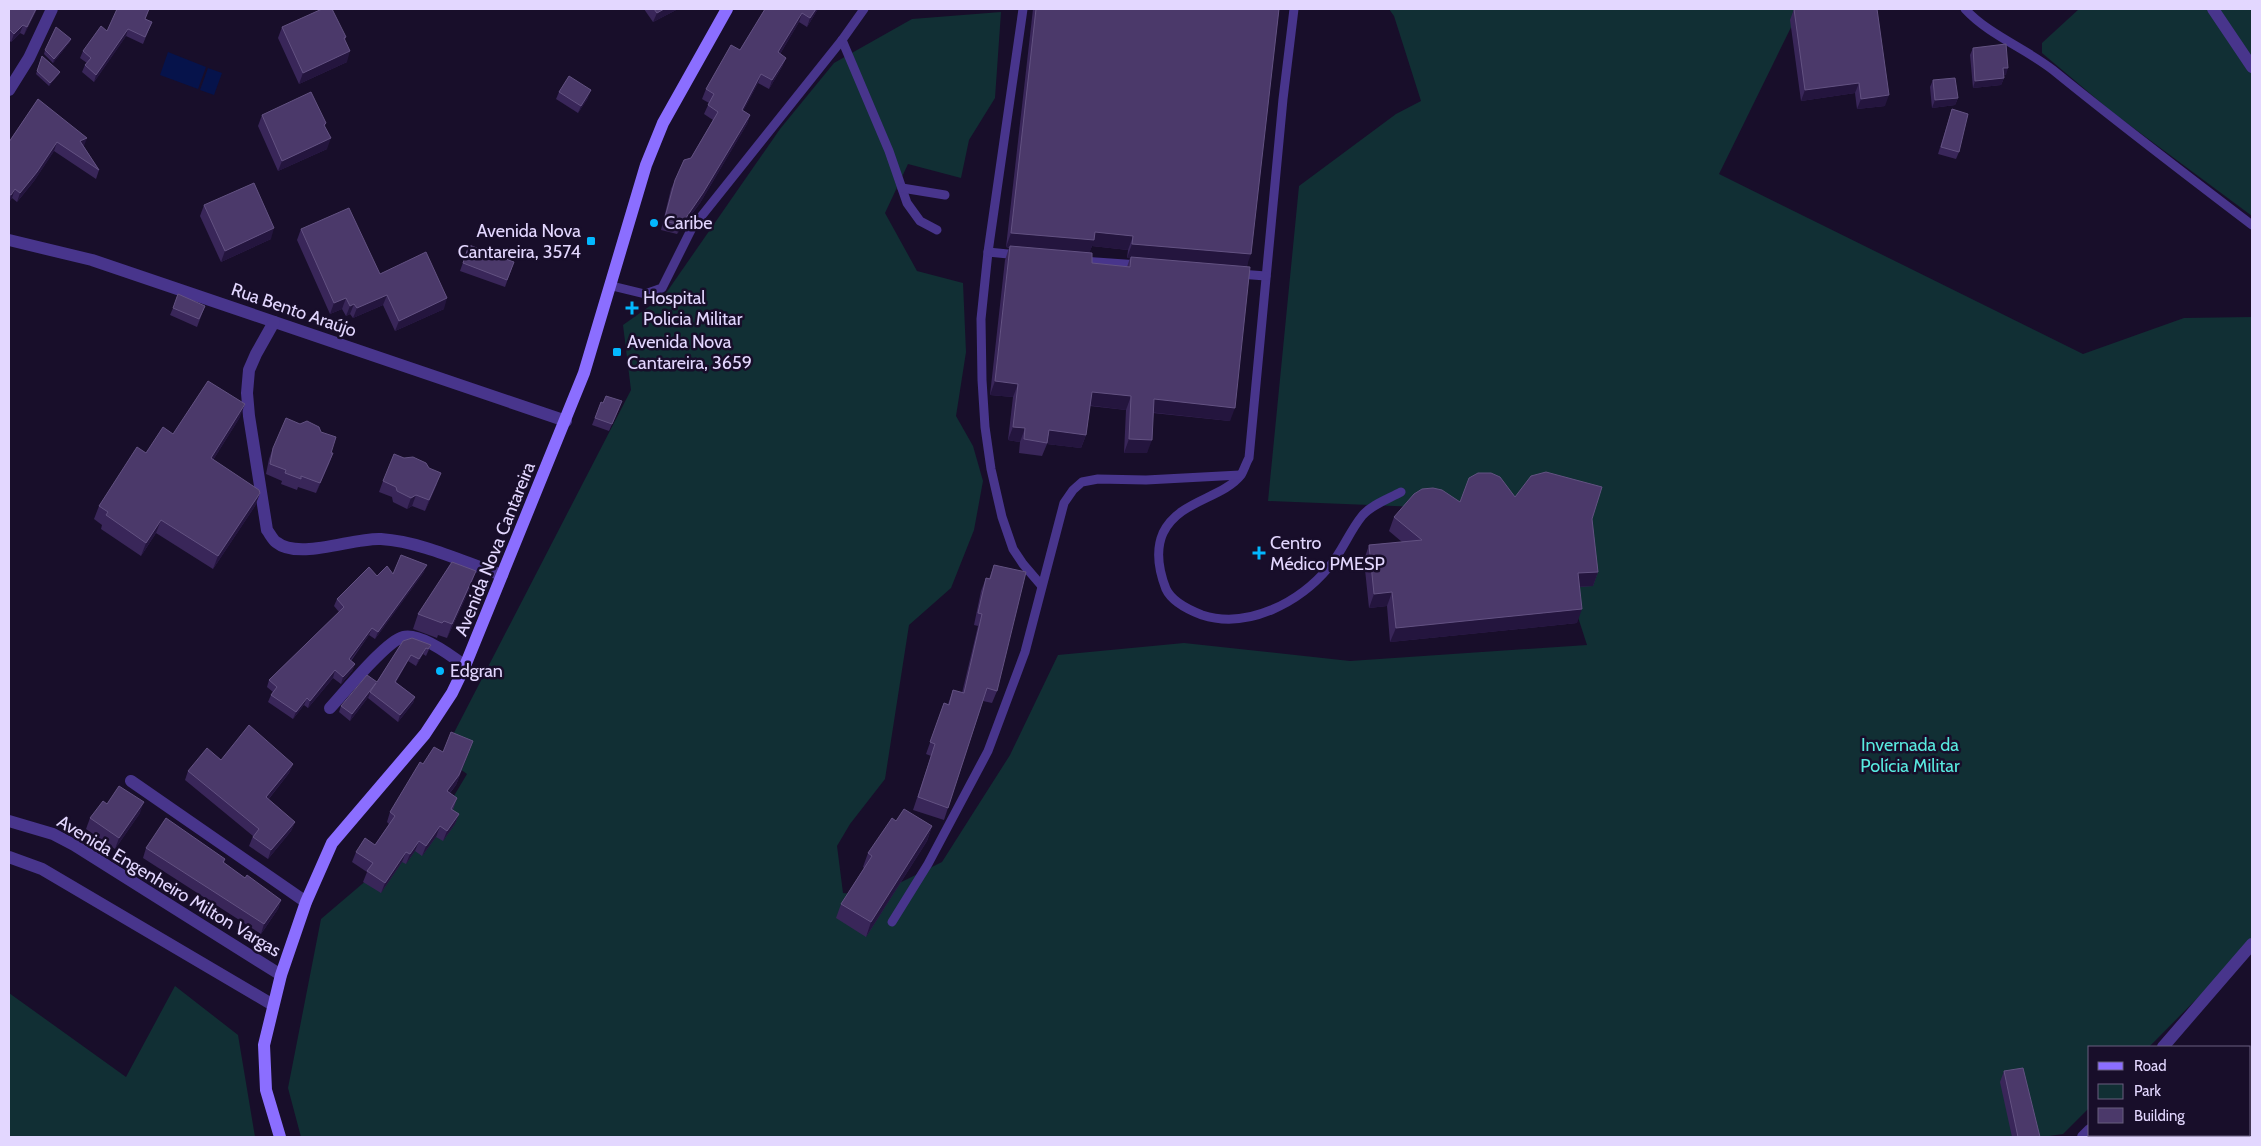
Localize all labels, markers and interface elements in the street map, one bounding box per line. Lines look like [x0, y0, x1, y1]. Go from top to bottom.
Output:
place label: Caribe [664, 212, 712, 234]
marker: Caribe [648, 217, 660, 229]
place label: Avenida Nova Cantareira, 3574 [458, 220, 581, 263]
marker: Avenida Nova Cantareira, 3574 [585, 235, 597, 247]
street label: Rua Bento Araújo [228, 278, 360, 342]
place label: Hospital Policia Militar [643, 287, 743, 330]
marker: Hospital Policia Militar [625, 301, 639, 315]
place label: Avenida Nova Cantareira, 3659 [627, 331, 752, 374]
marker: Avenida Nova Cantareira, 3659 [611, 346, 623, 358]
street label: Avenida Nova Cantareira [450, 459, 540, 639]
place label: Centro Médico PMESP [1270, 532, 1385, 575]
marker: Centro Médico PMESP [1252, 546, 1266, 560]
place label: Edgran [450, 660, 503, 682]
marker: Edgran [434, 665, 446, 677]
park label: Invernada da Polícia Militar [1860, 734, 1960, 777]
street label: Avenida Engenheiro Milton Vargas [53, 810, 285, 962]
legend [2088, 1046, 2251, 1136]
text: Road [2134, 1057, 2167, 1075]
text: Park [2134, 1082, 2161, 1100]
text: Building [2134, 1107, 2185, 1125]

